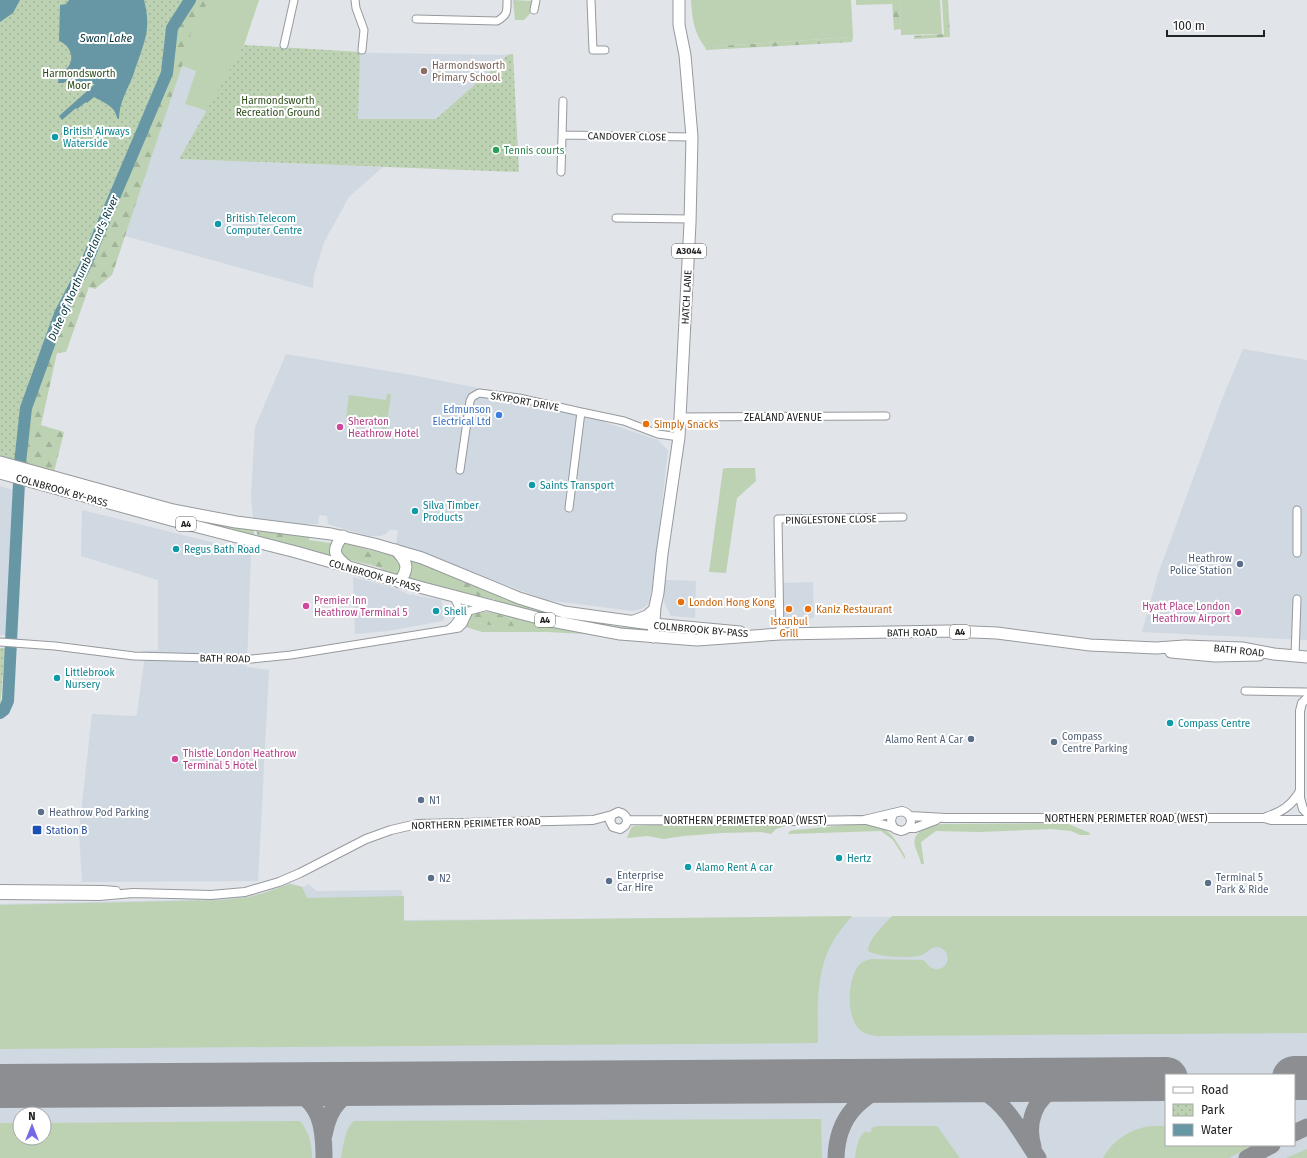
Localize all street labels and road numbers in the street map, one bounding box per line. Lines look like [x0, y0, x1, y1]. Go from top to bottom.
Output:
street label: CANDOVER CLOSE [587, 130, 667, 144]
road number: A3044 [672, 244, 706, 258]
street label: HATCH LANE [680, 269, 694, 325]
street label: SKYPORT DRIVE [490, 390, 560, 414]
street label: ZEALAND AVENUE [744, 412, 822, 424]
street label: COLNBROOK BY-PASS [14, 472, 110, 510]
street label: PINGLESTONE CLOSE [785, 513, 877, 527]
road number: A4 [176, 517, 196, 531]
street label: COLNBROOK BY-PASS [327, 557, 423, 595]
road number: A4 [535, 613, 555, 627]
street label: COLNBROOK BY-PASS [653, 620, 749, 640]
road number: A4 [950, 625, 970, 639]
street label: BATH ROAD [886, 627, 938, 639]
street label: BATH ROAD [1213, 642, 1265, 660]
street label: BATH ROAD [199, 653, 251, 665]
street label: NORTHERN PERIMETER ROAD (WEST) [1045, 812, 1207, 825]
street label: NORTHERN PERIMETER ROAD (WEST) [664, 814, 826, 827]
street label: NORTHERN PERIMETER ROAD [411, 816, 541, 832]

